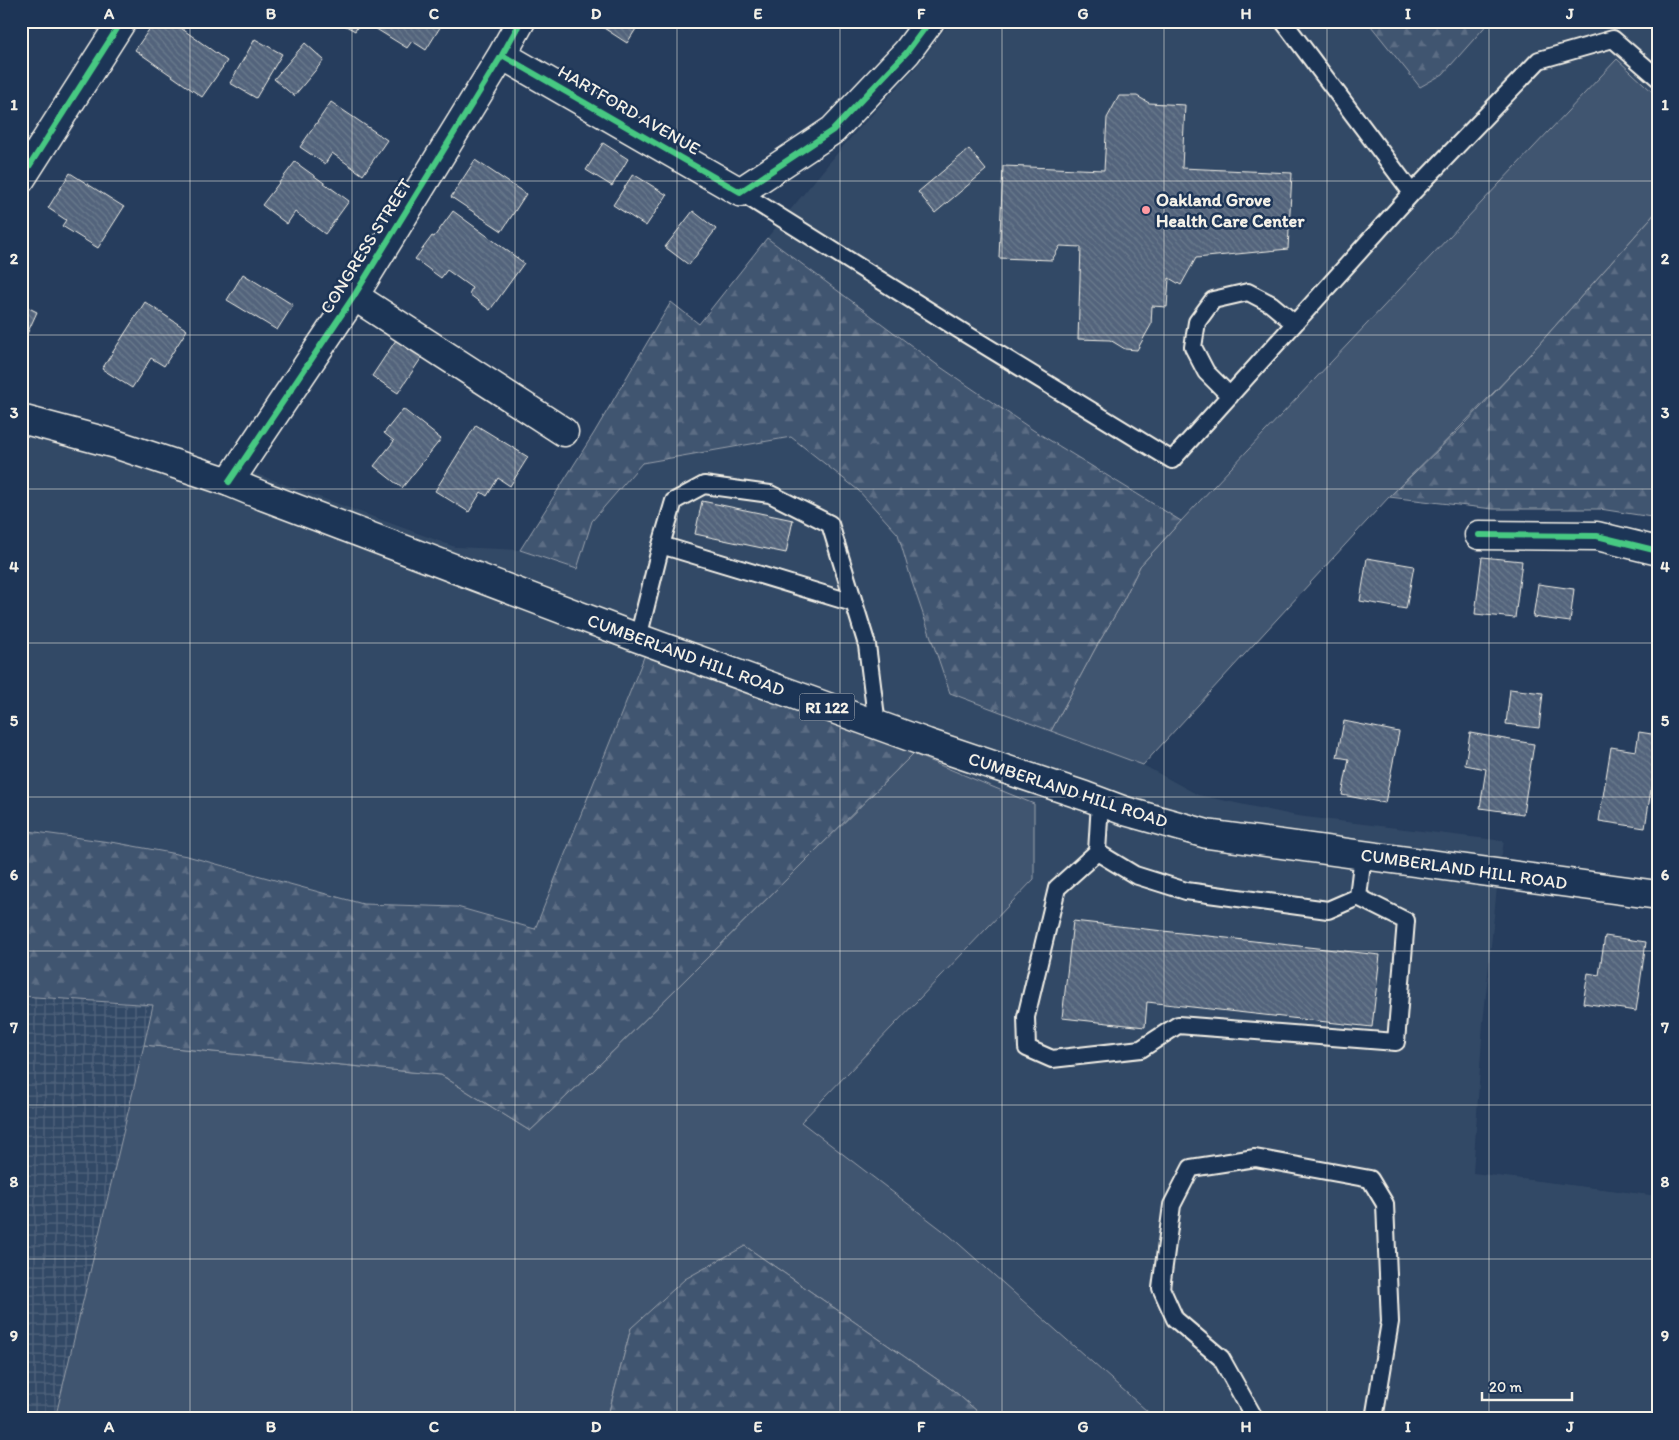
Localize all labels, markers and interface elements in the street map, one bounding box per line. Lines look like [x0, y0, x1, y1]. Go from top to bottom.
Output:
text: A [103, 4, 115, 23]
text: B [266, 4, 277, 23]
text: C [429, 4, 440, 23]
text: D [591, 4, 602, 23]
text: E [754, 4, 763, 23]
text: F [917, 4, 926, 23]
text: G [1077, 4, 1089, 23]
text: H [1240, 4, 1252, 23]
text: I [1405, 4, 1411, 23]
text: J [1565, 4, 1574, 23]
street label: HARTFORD AVENUE [554, 60, 704, 160]
text: 1 [10, 95, 18, 114]
text: 1 [1661, 95, 1669, 114]
street label: CONGRESS STREET [315, 174, 417, 318]
place label: Oakland Grove Health Care Center [1156, 189, 1305, 232]
marker: Oakland Grove Health Care Center [1140, 204, 1152, 216]
text: 2 [10, 249, 19, 268]
text: 2 [1661, 249, 1670, 268]
text: 3 [10, 403, 19, 422]
text: 3 [1661, 403, 1670, 422]
text: 4 [9, 557, 19, 576]
text: 4 [1660, 557, 1670, 576]
street label: CUMBERLAND HILL ROAD [584, 609, 788, 701]
road number: RI 122 [800, 694, 854, 720]
text: 5 [10, 711, 19, 730]
text: 5 [1661, 711, 1670, 730]
street label: CUMBERLAND HILL ROAD [965, 747, 1171, 833]
street label: CUMBERLAND HILL ROAD [1359, 844, 1569, 894]
text: 6 [10, 865, 19, 884]
text: 6 [1661, 865, 1670, 884]
text: 7 [9, 1018, 18, 1037]
text: 7 [1660, 1018, 1669, 1037]
text: 8 [10, 1172, 19, 1191]
text: 8 [1661, 1172, 1670, 1191]
text: 9 [10, 1326, 18, 1345]
text: 9 [1661, 1326, 1669, 1345]
scale bar [1482, 1370, 1572, 1402]
text: 20 m [1489, 1378, 1523, 1396]
text: A [103, 1417, 115, 1436]
text: B [266, 1417, 277, 1436]
text: C [429, 1417, 440, 1436]
text: D [591, 1417, 602, 1436]
text: E [754, 1417, 763, 1436]
text: F [917, 1417, 926, 1436]
text: G [1077, 1417, 1089, 1436]
text: H [1240, 1417, 1252, 1436]
text: I [1405, 1417, 1411, 1436]
text: J [1565, 1417, 1574, 1436]

